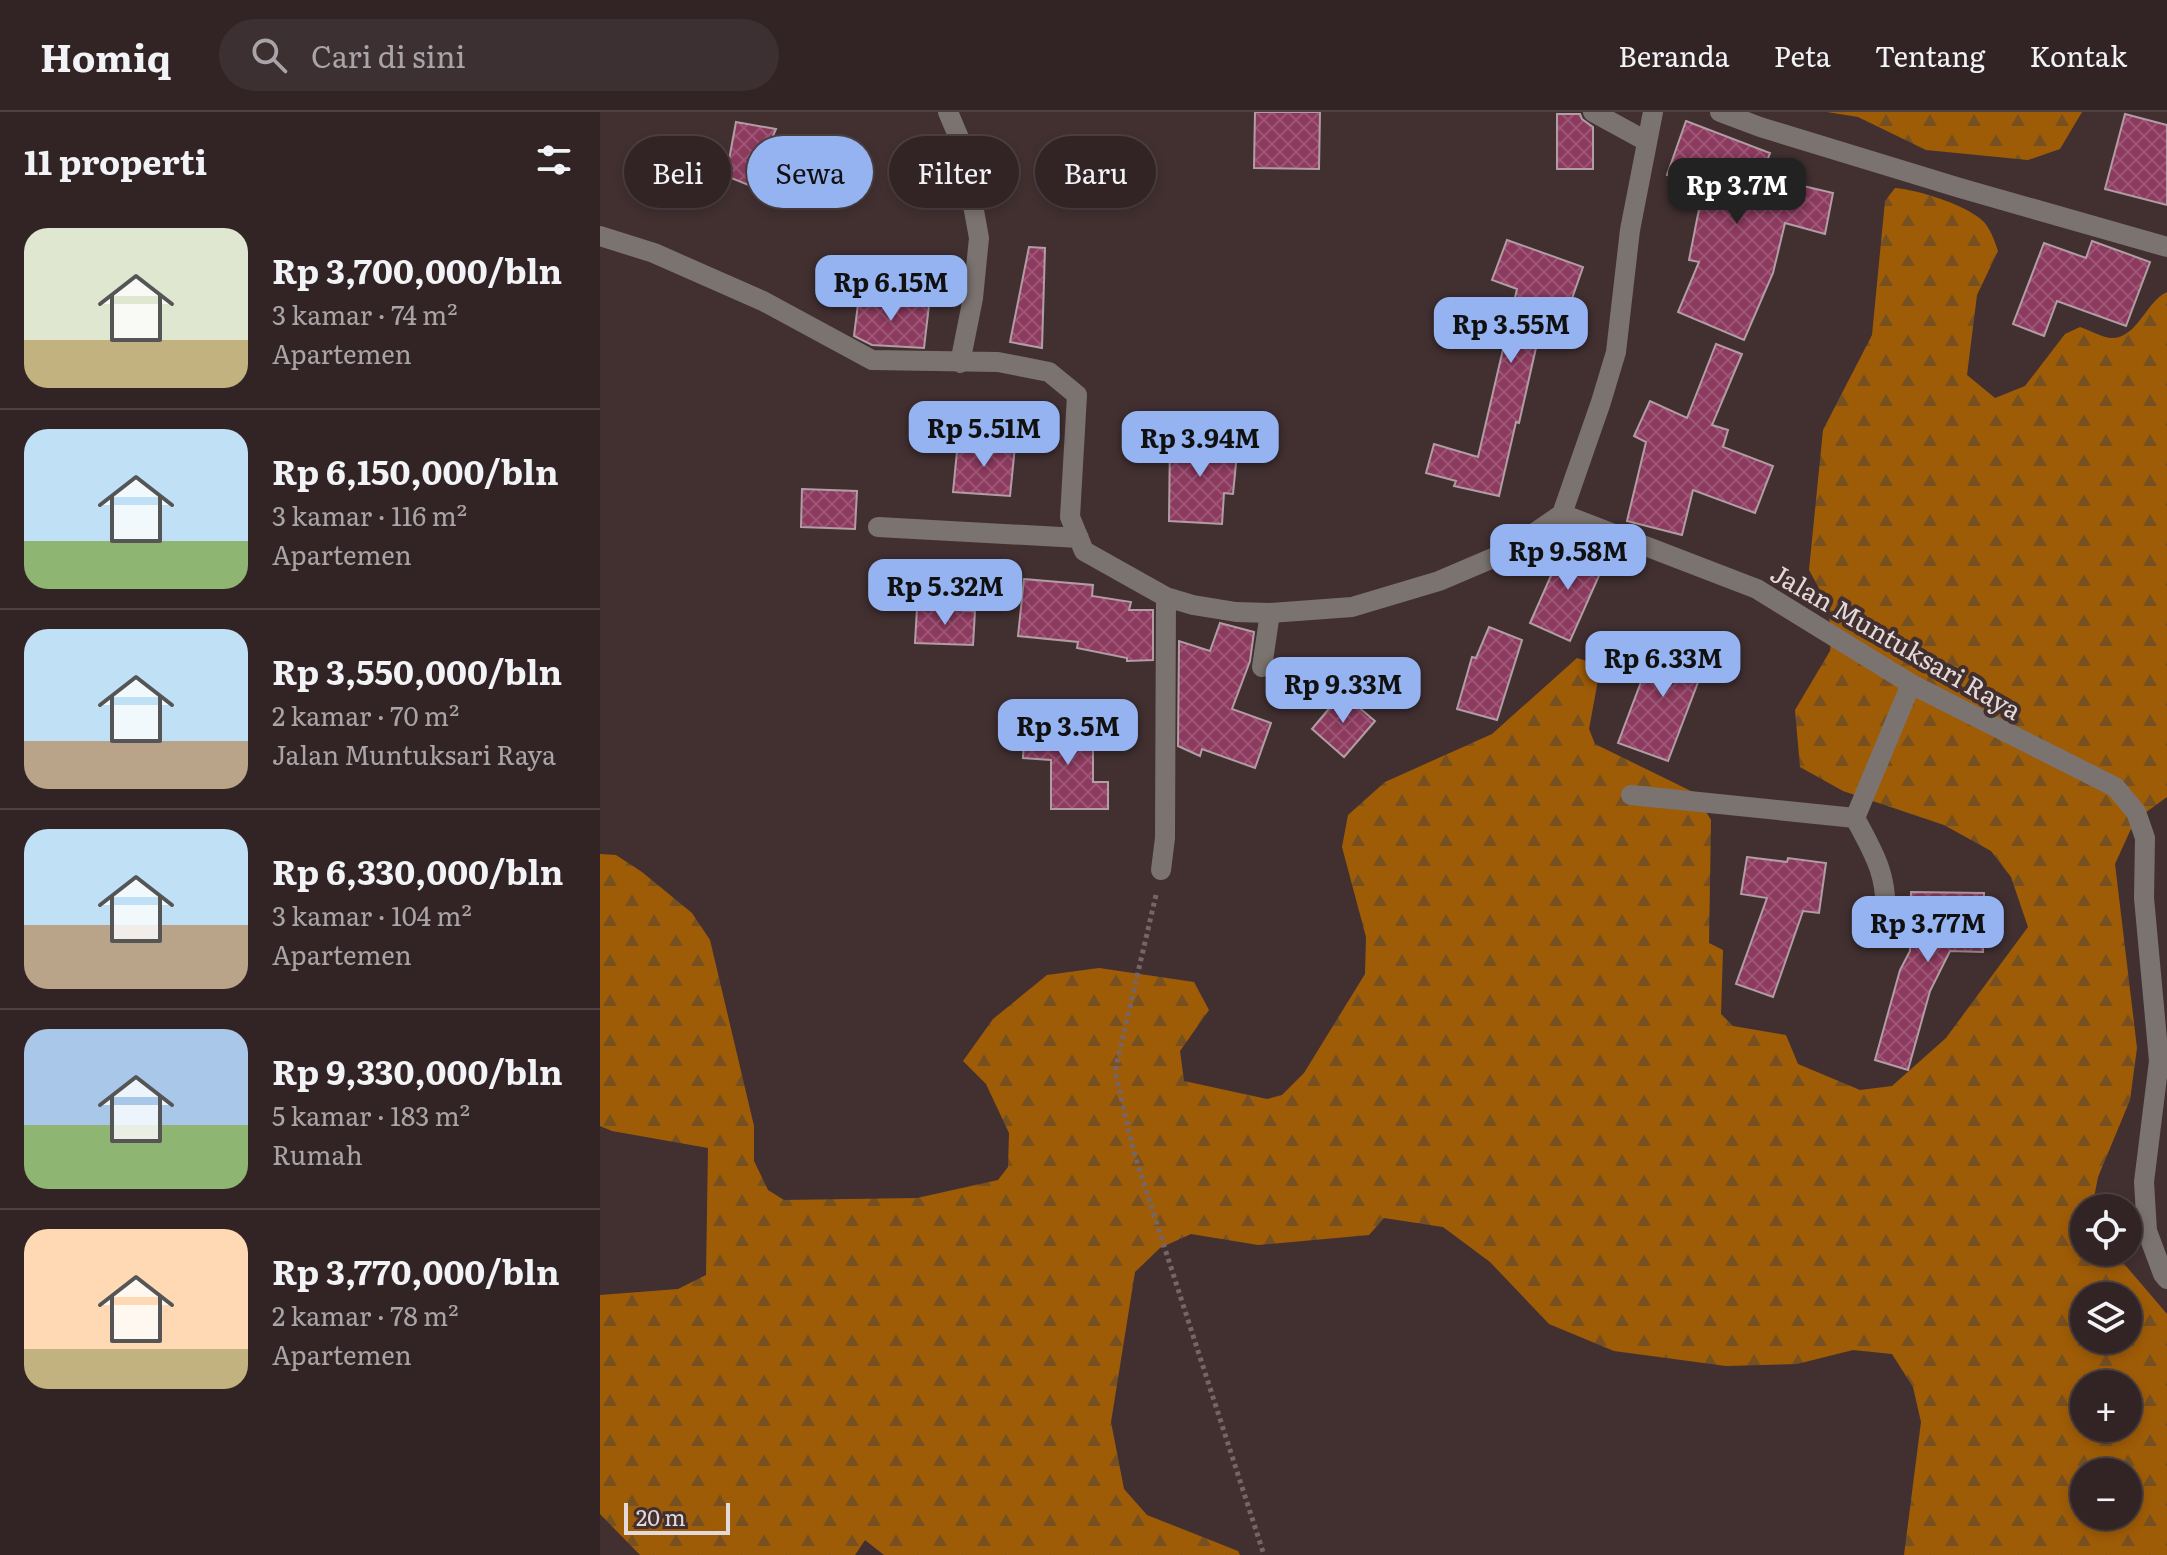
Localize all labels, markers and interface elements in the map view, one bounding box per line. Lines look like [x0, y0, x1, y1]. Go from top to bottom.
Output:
search box [219, 19, 779, 91]
text: Homiq [40, 27, 171, 84]
icon: search [247, 33, 291, 77]
text: Cari di sini [311, 33, 466, 77]
text: Beranda [1618, 34, 1730, 76]
text: Peta [1774, 34, 1831, 76]
text: Tentang [1875, 34, 1985, 76]
text: Kontak [2029, 34, 2127, 76]
text: 11 properti [24, 135, 207, 185]
chip: Beli [624, 136, 731, 208]
chip: Sewa [747, 136, 873, 208]
chip: Filter [889, 136, 1019, 208]
chip: Baru [1035, 136, 1156, 208]
icon: filters [532, 138, 576, 182]
pin: Rp 3.7M [1663, 158, 1811, 226]
text: Rp 3.7M [1686, 164, 1788, 203]
text: Rp 3,700,000/bln [272, 244, 562, 294]
pin: Rp 6.15M [808, 255, 974, 323]
icon: home [88, 260, 184, 356]
text: Rp 6.15M [833, 261, 949, 300]
text: 3 kamar · 74 m² [272, 294, 458, 333]
pin: Rp 3.55M [1428, 297, 1594, 365]
text: Rp 3.55M [1452, 303, 1570, 342]
text: Apartemen [272, 333, 412, 372]
pin: Rp 5.51M [901, 401, 1067, 469]
text: Rp 5.51M [927, 407, 1041, 446]
pin: Rp 3.94M [1117, 411, 1283, 479]
text: Rp 3.94M [1140, 417, 1260, 456]
text: Rp 6,150,000/bln [272, 445, 559, 495]
icon: home [88, 461, 184, 557]
text: 3 kamar · 116 m² [272, 495, 467, 534]
pin: Rp 9.58M [1485, 524, 1651, 592]
text: Rp 9.58M [1508, 530, 1628, 569]
text: Apartemen [272, 534, 412, 573]
street label: Jalan Muntuksari Raya [1764, 552, 2030, 728]
pin: Rp 5.32M [862, 559, 1028, 627]
text: Rp 5.32M [886, 565, 1004, 604]
pin: Rp 6.33M [1580, 631, 1746, 699]
text: Rp 6.33M [1603, 637, 1723, 676]
text: Rp 3,550,000/bln [272, 645, 562, 695]
pin: Rp 9.33M [1260, 657, 1426, 725]
icon: home [88, 661, 184, 757]
text: Rp 9.33M [1284, 663, 1402, 702]
text: 2 kamar · 70 m² [272, 695, 459, 734]
pin: Rp 3.5M [994, 699, 1142, 767]
text: Rp 3.5M [1016, 705, 1120, 744]
text: Jalan Muntuksari Raya [272, 734, 556, 773]
text: Rp 6,330,000/bln [272, 845, 563, 895]
icon: home [88, 861, 184, 957]
text: 3 kamar · 104 m² [272, 895, 472, 934]
pin: Rp 3.77M [1845, 896, 2011, 964]
text: Rp 3.77M [1870, 902, 1986, 941]
text: Apartemen [272, 934, 412, 973]
text: Rp 9,330,000/bln [272, 1045, 563, 1095]
icon: home [88, 1061, 184, 1157]
text: 5 kamar · 183 m² [272, 1095, 470, 1134]
text: Rumah [272, 1134, 363, 1173]
map controls [2070, 1194, 2142, 1530]
button: locate [2070, 1194, 2142, 1266]
text: Rp 3,770,000/bln [272, 1245, 560, 1295]
icon: home [88, 1261, 184, 1357]
button: layers [2070, 1282, 2142, 1354]
text: 2 kamar · 78 m² [272, 1295, 459, 1334]
text: Apartemen [272, 1334, 412, 1373]
button: + [2070, 1370, 2142, 1442]
button: − [2070, 1458, 2142, 1530]
scale bar [624, 1499, 730, 1535]
text: 20 m [636, 1500, 686, 1533]

